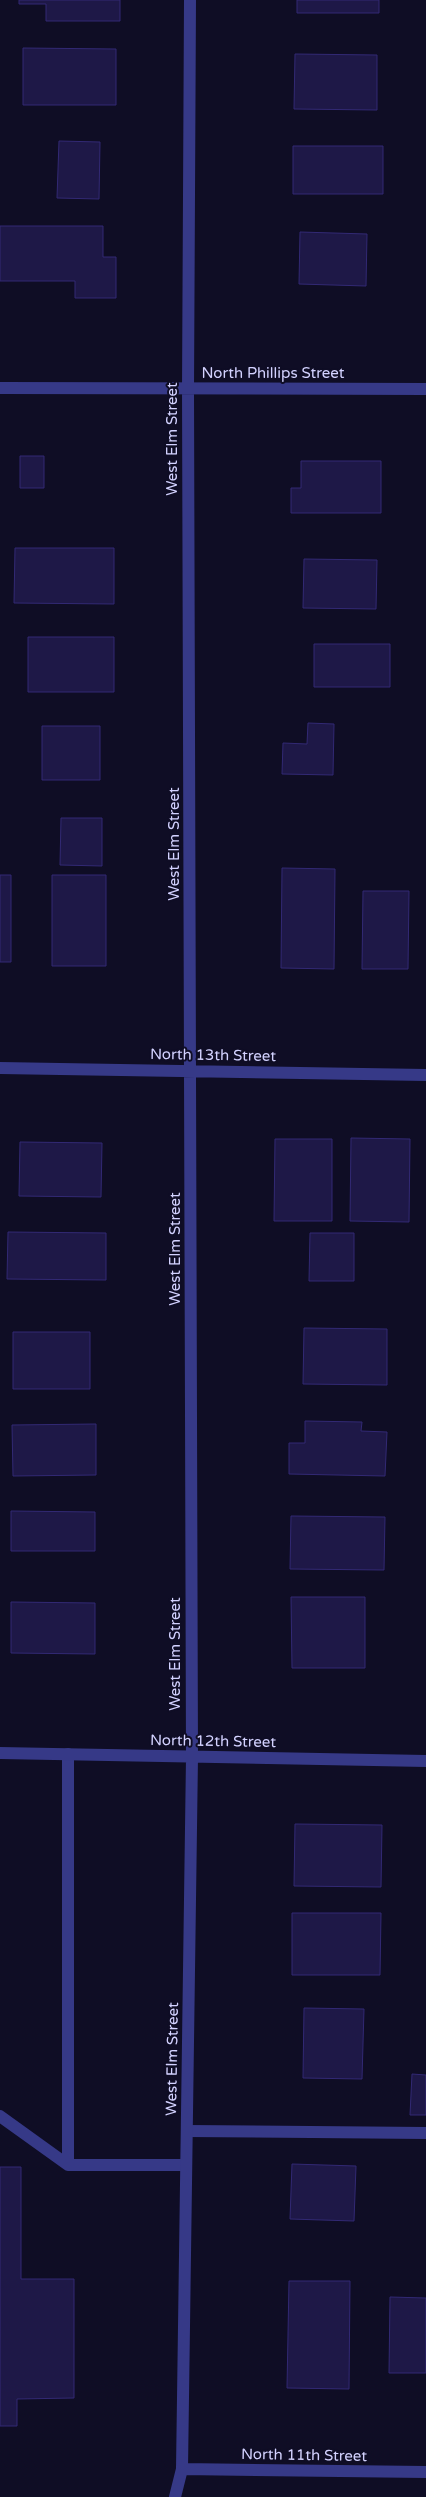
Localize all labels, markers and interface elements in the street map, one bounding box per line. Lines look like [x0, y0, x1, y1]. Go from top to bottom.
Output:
street label: North Phillips Street [202, 364, 345, 382]
street label: West Elm Street [163, 382, 181, 496]
street label: West Elm Street [165, 787, 183, 901]
street label: North 13th Street [150, 1045, 276, 1065]
street label: West Elm Street [166, 1192, 184, 1306]
street label: West Elm Street [166, 1597, 184, 1711]
street label: North 12th Street [150, 1731, 276, 1751]
street label: West Elm Street [162, 2002, 182, 2116]
street label: North 11th Street [241, 2445, 367, 2465]

